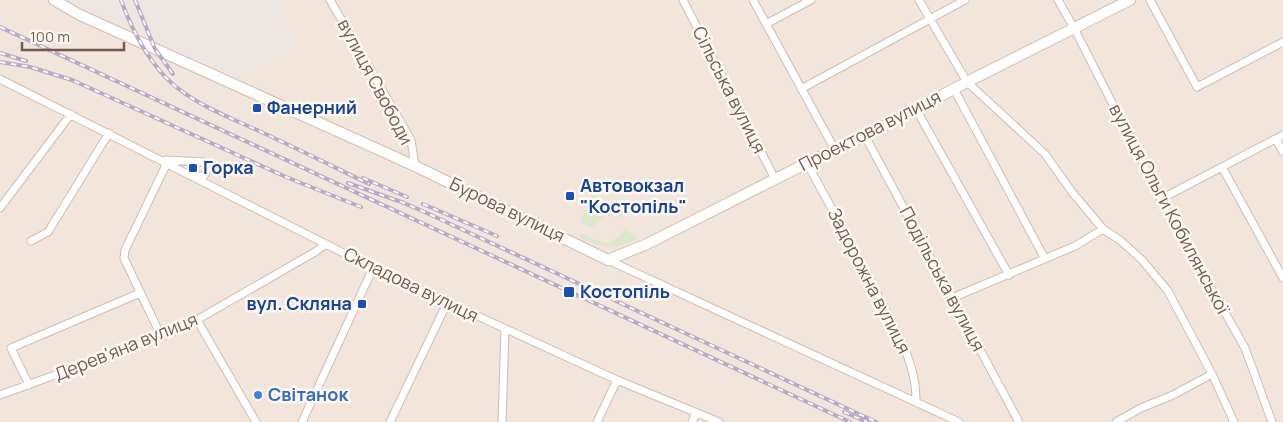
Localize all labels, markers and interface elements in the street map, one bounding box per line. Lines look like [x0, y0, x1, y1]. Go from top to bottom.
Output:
street label: вулиця Свободи [333, 14, 419, 149]
scale bar [22, 20, 125, 52]
street label: Сільська вулиця [688, 22, 772, 157]
text: 100 m [30, 26, 70, 47]
street label: Проектова вулиця [794, 84, 945, 176]
place label: Фанерний [267, 95, 357, 119]
street label: вулиця Ольги Кобилянської [1104, 99, 1236, 318]
marker: Фанерний [251, 102, 263, 114]
place label: Горка [203, 155, 254, 179]
marker: Горка [187, 162, 199, 174]
street label: Бурова вулиця [446, 171, 569, 247]
place label: Автовокзал "Костопіль" [580, 173, 687, 218]
marker: Автовокзал "Костопіль" [564, 190, 576, 202]
street label: Подільська вулиця [895, 202, 991, 355]
street label: Задорожна вулиця [823, 204, 917, 358]
street label: Складова вулиця [340, 241, 483, 327]
place label: Костопіль [580, 279, 670, 303]
marker: Костопіль [562, 285, 576, 299]
place label: вул. Скляна [247, 291, 352, 315]
marker: вул. Скляна [356, 298, 368, 310]
street label: Дерев'яна вулиця [50, 306, 201, 386]
place label: Світанок [268, 382, 349, 406]
marker: Світанок [252, 389, 264, 401]

